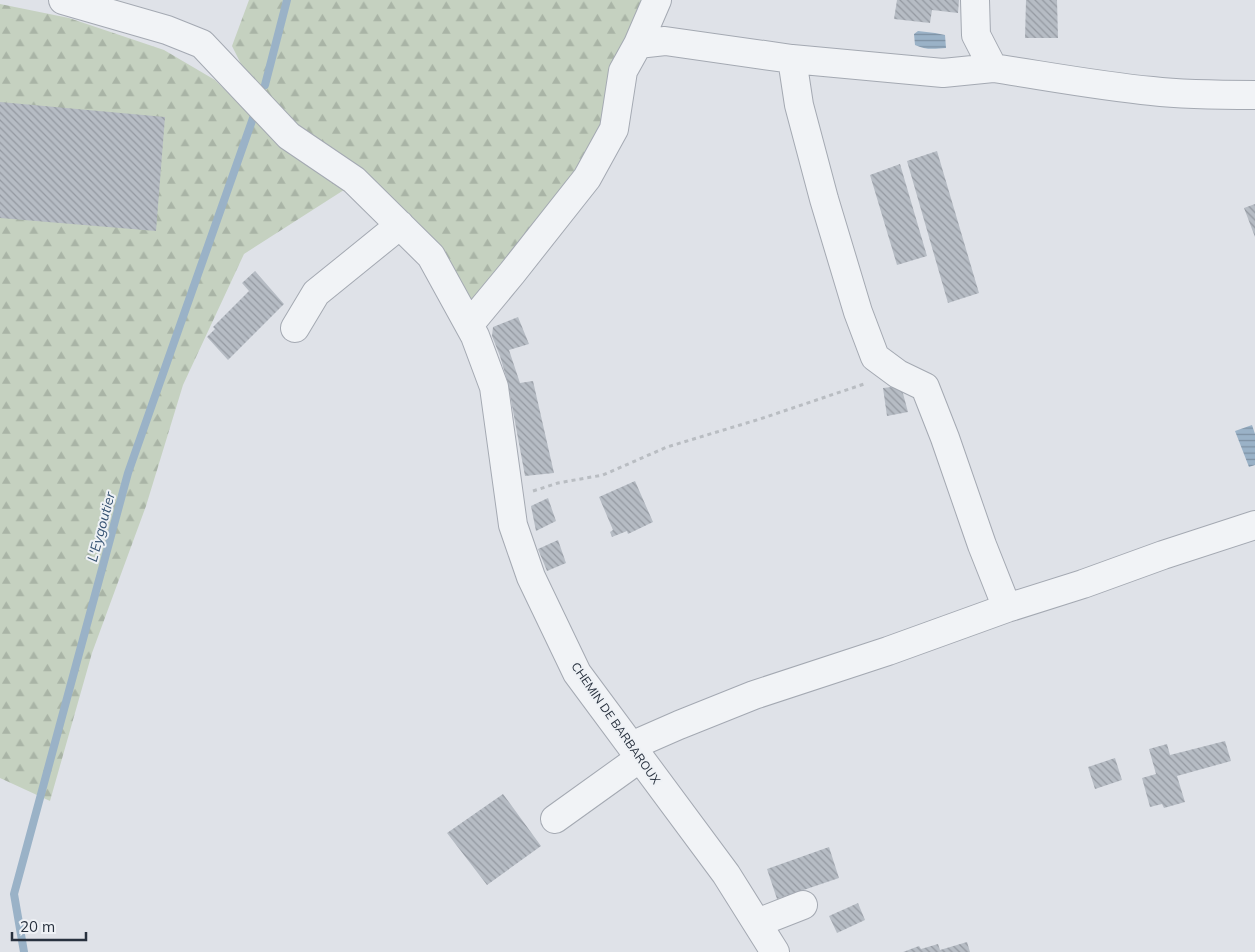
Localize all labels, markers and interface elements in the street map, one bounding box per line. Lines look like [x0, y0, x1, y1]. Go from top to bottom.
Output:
water label: L'Eygoutier [83, 489, 119, 564]
street label: CHEMIN DE BARBAROUX [568, 659, 664, 787]
scale bar [12, 910, 86, 942]
text: 20 m [20, 917, 55, 936]

